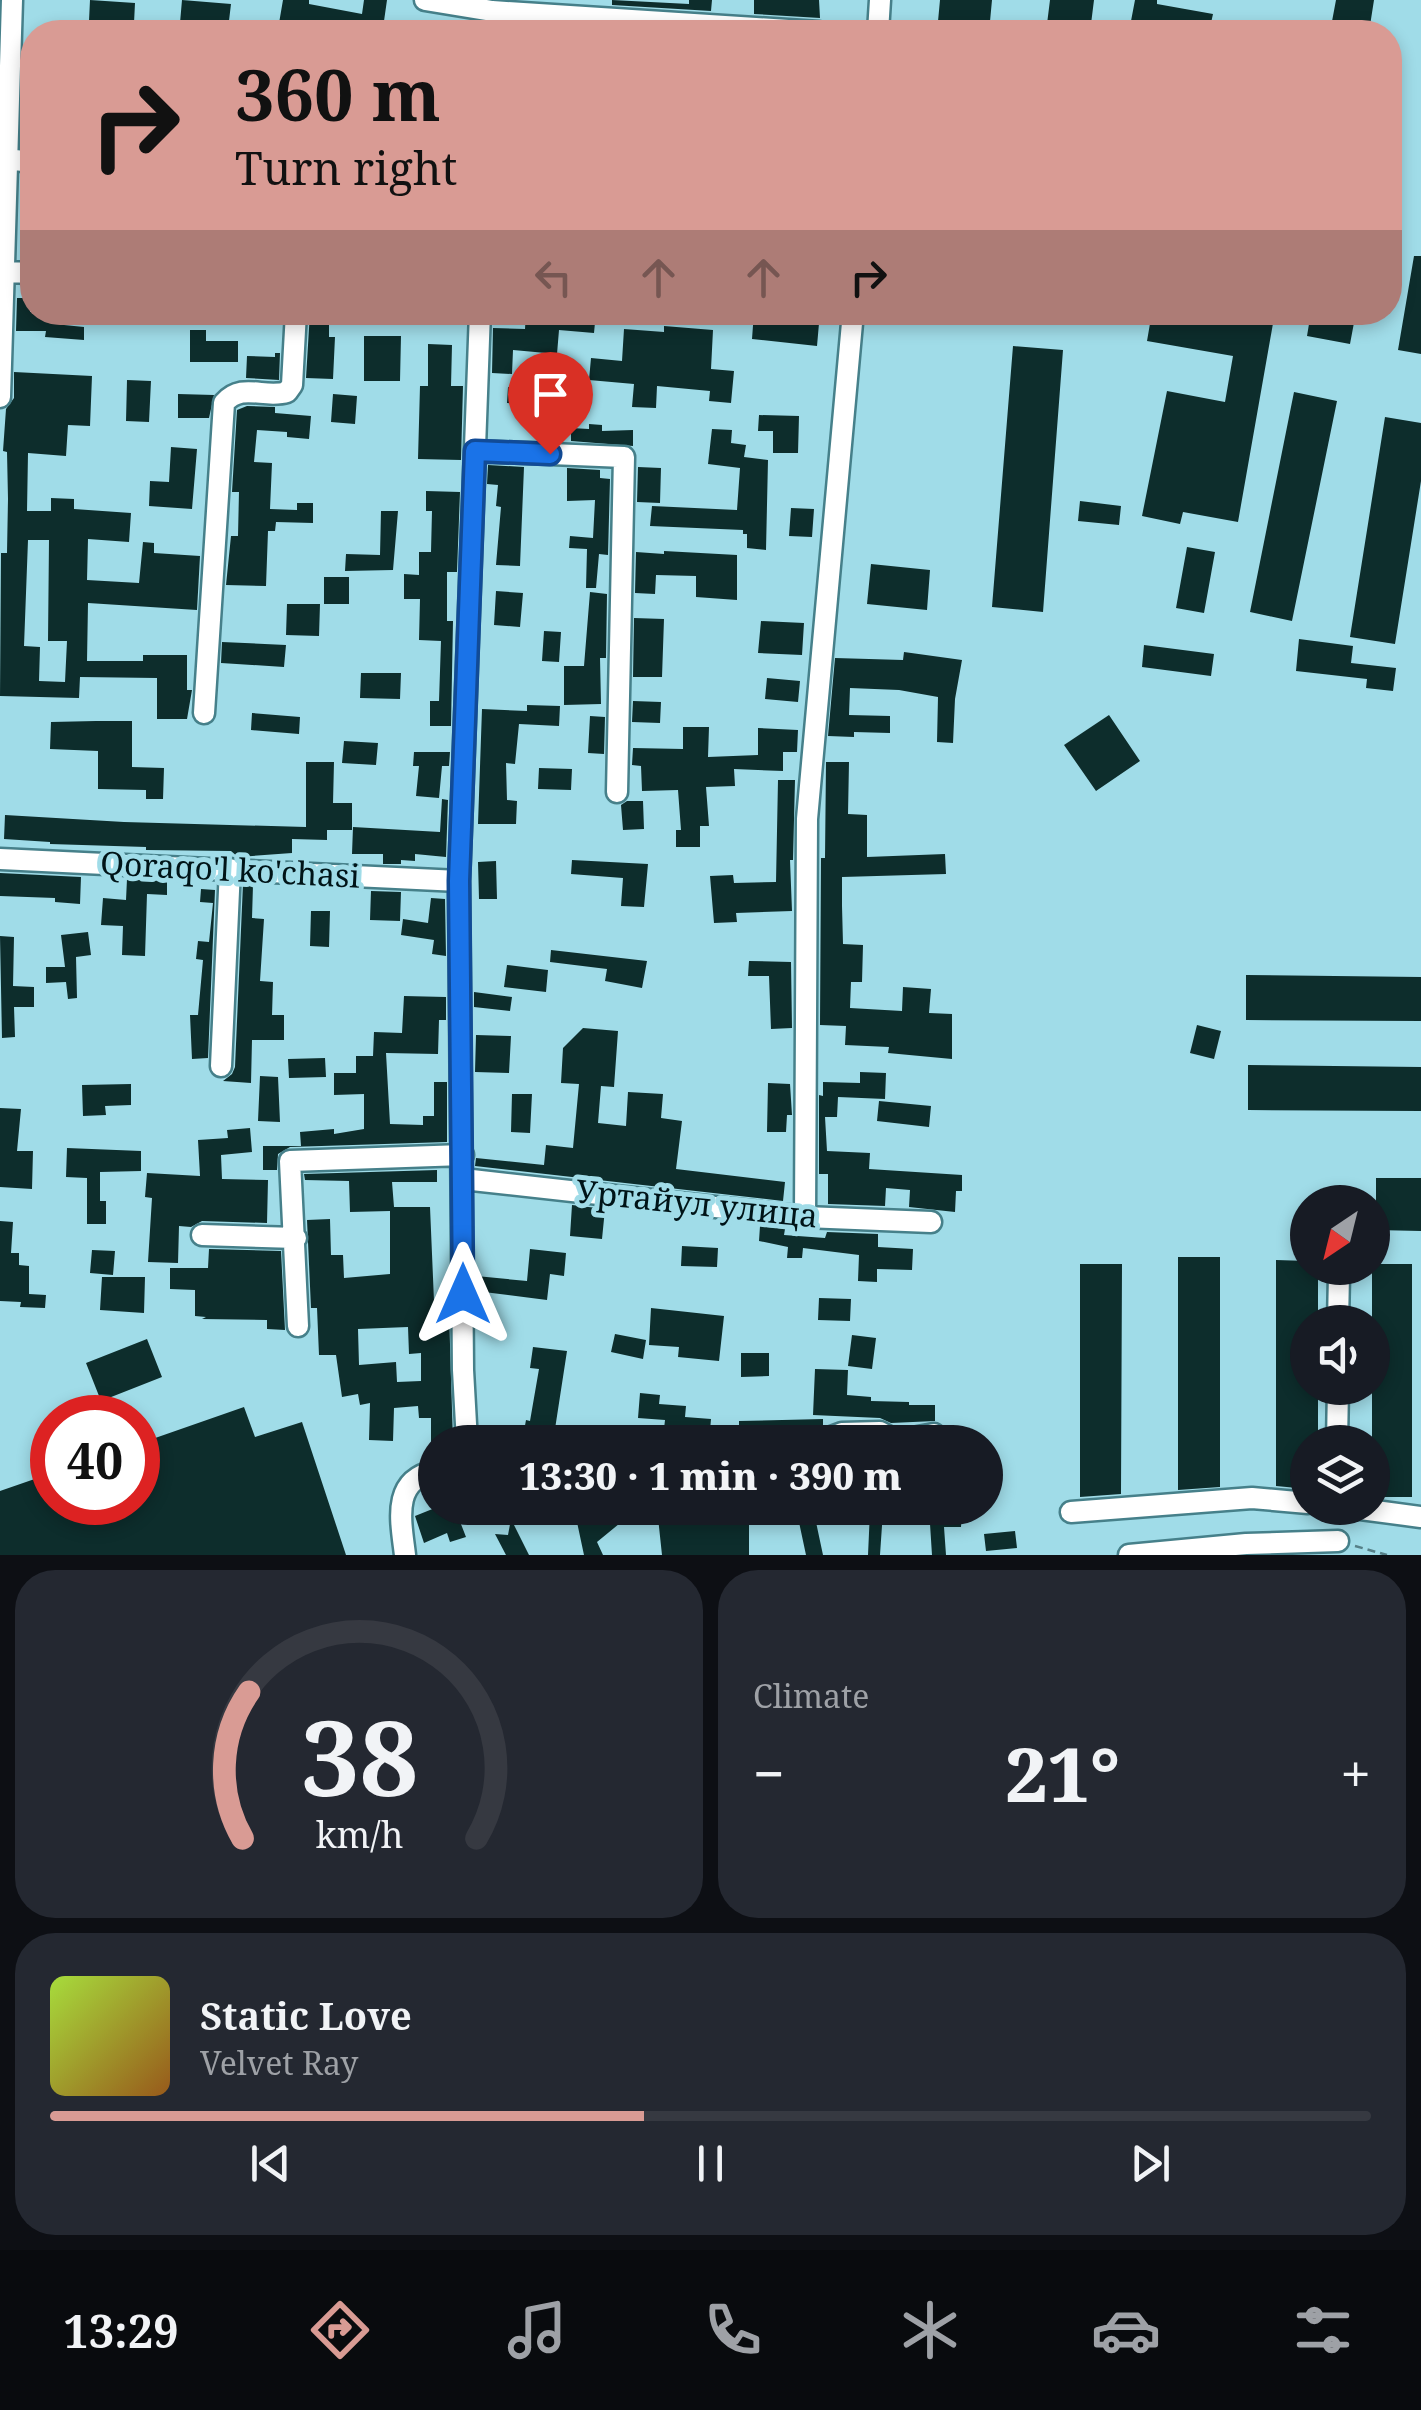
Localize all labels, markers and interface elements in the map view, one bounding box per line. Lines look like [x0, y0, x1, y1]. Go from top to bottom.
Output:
text: 360 m [235, 46, 441, 142]
icon: right [70, 60, 200, 190]
text: Turn right [235, 137, 457, 198]
icon: left [526, 250, 581, 305]
icon: ahead [631, 250, 686, 305]
icon: ahead [736, 250, 791, 305]
icon: right [841, 250, 896, 305]
pin [508, 352, 593, 455]
icon: arrive [523, 367, 578, 422]
street label: Qoraqo'l ko'chasi [99, 840, 361, 897]
street label: Уртайул улица [574, 1168, 820, 1237]
north arrow [1290, 1185, 1390, 1285]
map controls [1290, 1185, 1390, 1525]
position arrow [411, 1242, 515, 1346]
button: sound [1290, 1305, 1390, 1405]
speed limit sign: 40 [30, 1395, 160, 1525]
button: layers [1290, 1425, 1390, 1525]
text: 13:30 · 1 min · 390 m [519, 1449, 902, 1501]
text: Climate [753, 1674, 869, 1717]
text: 38 [300, 1685, 418, 1826]
text: 21° [1005, 1722, 1120, 1824]
text: − [753, 1735, 785, 1810]
text: + [1340, 1735, 1371, 1810]
text: km/h [315, 1810, 403, 1858]
text: Static Love [200, 1989, 412, 2041]
text: Velvet Ray [200, 2041, 358, 2084]
icon: previous [243, 2136, 298, 2191]
icon: pause [683, 2136, 738, 2191]
icon: next [1123, 2136, 1178, 2191]
icon: directions [305, 2295, 375, 2365]
icon: music [502, 2295, 572, 2365]
icon: phone [698, 2295, 768, 2365]
icon: climate [895, 2295, 965, 2365]
icon: car [1091, 2295, 1161, 2365]
icon: filters [1288, 2295, 1358, 2365]
text: 13:29 [63, 2300, 179, 2361]

